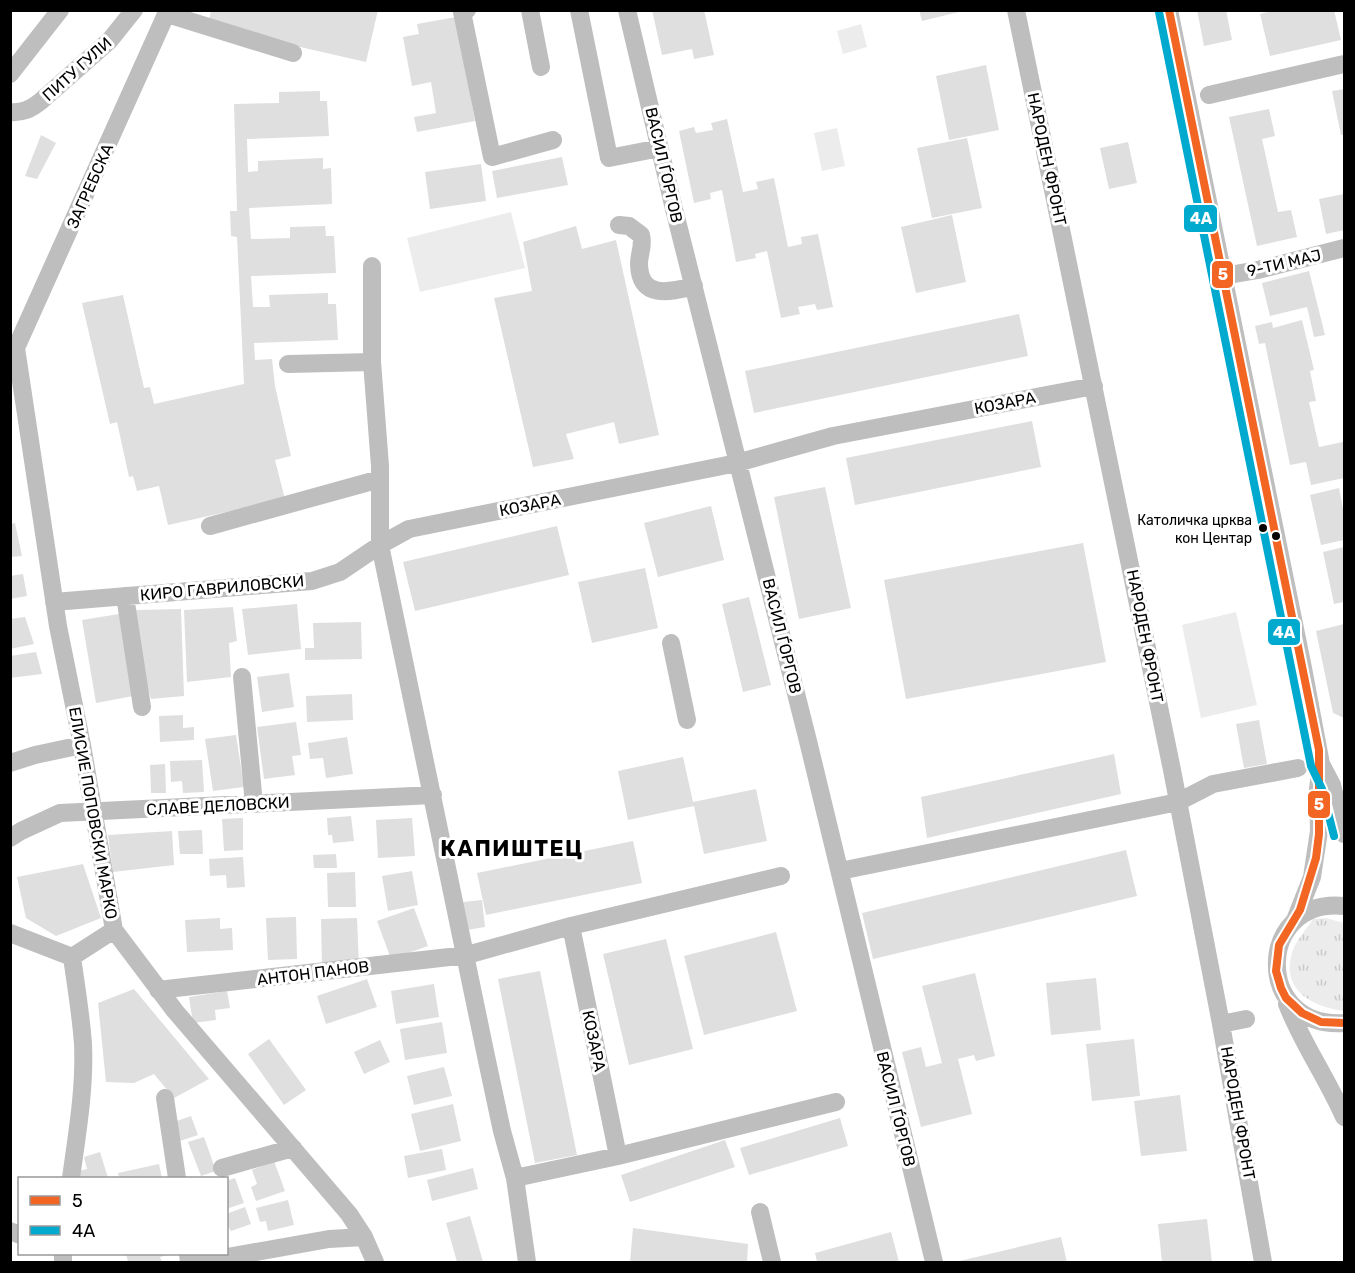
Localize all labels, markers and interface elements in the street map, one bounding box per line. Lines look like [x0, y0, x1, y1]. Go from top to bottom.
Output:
street label: ПИТУ ГУЛИ [39, 33, 115, 105]
street label: НАРОДЕН ФРОНТ [1024, 91, 1070, 227]
street label: ВАСИЛ ЃОРГОВ [641, 105, 687, 225]
street label: ЗАГРЕБСКА [63, 140, 117, 231]
line badge: 4A [1183, 204, 1218, 233]
text: 4A [1190, 209, 1213, 228]
street label: 9-ТИ МАЈ [1245, 245, 1323, 281]
line badge: 5 [1211, 260, 1234, 289]
text: 5 [1218, 265, 1228, 284]
street label: КОЗАРА [973, 388, 1038, 418]
street label: КОЗАРА [498, 490, 563, 520]
place label: Католичка црква кон Центар [1137, 512, 1252, 547]
marker: Католичка црква кон Центар [1257, 522, 1269, 534]
unlabelled marker [1270, 530, 1282, 542]
street label: НАРОДЕН ФРОНТ [1123, 568, 1167, 704]
street label: КИРО ГАВРИЛОВСКИ [139, 571, 305, 605]
street label: ВАСИЛ ЃОРГОВ [758, 576, 806, 696]
line badge: 4A [1267, 618, 1301, 646]
text: 4A [1273, 623, 1296, 642]
street label: ЕЛИСИЕ ПОПОВСКИ МАРКО [65, 705, 121, 921]
line badge: 5 [1307, 790, 1331, 819]
street label: СЛАВЕ ДЕЛОВСКИ [146, 793, 290, 819]
text: 5 [1314, 795, 1324, 814]
district label: КАПИШТЕЦ [440, 835, 584, 862]
street label: АНТОН ПАНОВ [256, 957, 370, 989]
street label: КОЗАРА [578, 1009, 610, 1074]
street label: НАРОДЕН ФРОНТ [1217, 1045, 1259, 1181]
street label: ВАСИЛ ЃОРГОВ [872, 1049, 920, 1169]
legend [18, 1177, 228, 1255]
text: 5 [72, 1190, 83, 1212]
text: 4A [72, 1220, 95, 1242]

